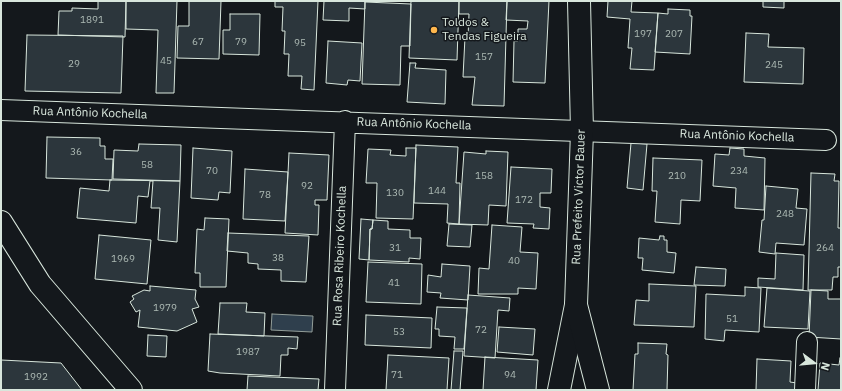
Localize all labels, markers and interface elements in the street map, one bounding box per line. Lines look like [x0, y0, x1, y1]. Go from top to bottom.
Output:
house number: 1891 [80, 14, 104, 26]
place label: Toldos & Tendas Figueira [442, 16, 527, 44]
marker: Toldos & Tendas Figueira [429, 25, 439, 35]
house number: 197 [634, 28, 652, 40]
house number: 207 [665, 28, 683, 40]
house number: 67 [192, 36, 204, 48]
house number: 79 [235, 36, 247, 48]
house number: 95 [294, 37, 306, 49]
house number: 157 [475, 51, 493, 63]
house number: 45 [160, 55, 172, 67]
house number: 29 [68, 58, 80, 70]
house number: 245 [765, 59, 783, 71]
street label: Rua Antônio Kochella [32, 104, 148, 122]
street label: Rua Antônio Kochella [356, 115, 472, 133]
street label: Rua Antônio Kochella [679, 127, 795, 145]
street label: Rua Prefeito Victor Bauer [569, 129, 589, 265]
house number: 36 [70, 146, 82, 158]
house number: 58 [141, 159, 153, 171]
house number: 70 [206, 165, 218, 177]
house number: 234 [730, 165, 748, 177]
house number: 158 [475, 170, 493, 182]
house number: 210 [668, 170, 686, 182]
house number: 92 [301, 180, 313, 192]
house number: 144 [428, 185, 446, 197]
street label: Rua Rosa Ribeiro Kochella [330, 186, 350, 326]
house number: 130 [386, 187, 404, 199]
house number: 78 [259, 189, 271, 201]
house number: 172 [515, 194, 533, 206]
house number: 248 [776, 208, 794, 220]
house number: 31 [389, 242, 401, 254]
house number: 264 [816, 242, 834, 254]
house number: 38 [272, 252, 284, 264]
house number: 1969 [111, 253, 135, 265]
house number: 40 [508, 255, 520, 267]
house number: 41 [388, 277, 400, 289]
house number: 1979 [153, 302, 177, 314]
house number: 51 [726, 313, 738, 325]
house number: 72 [475, 324, 487, 336]
house number: 53 [393, 326, 405, 338]
north arrow [794, 343, 834, 383]
house number: 1987 [236, 346, 260, 358]
text: N [818, 361, 833, 372]
house number: 71 [391, 369, 403, 381]
house number: 94 [504, 369, 516, 381]
house number: 1992 [24, 371, 48, 383]

